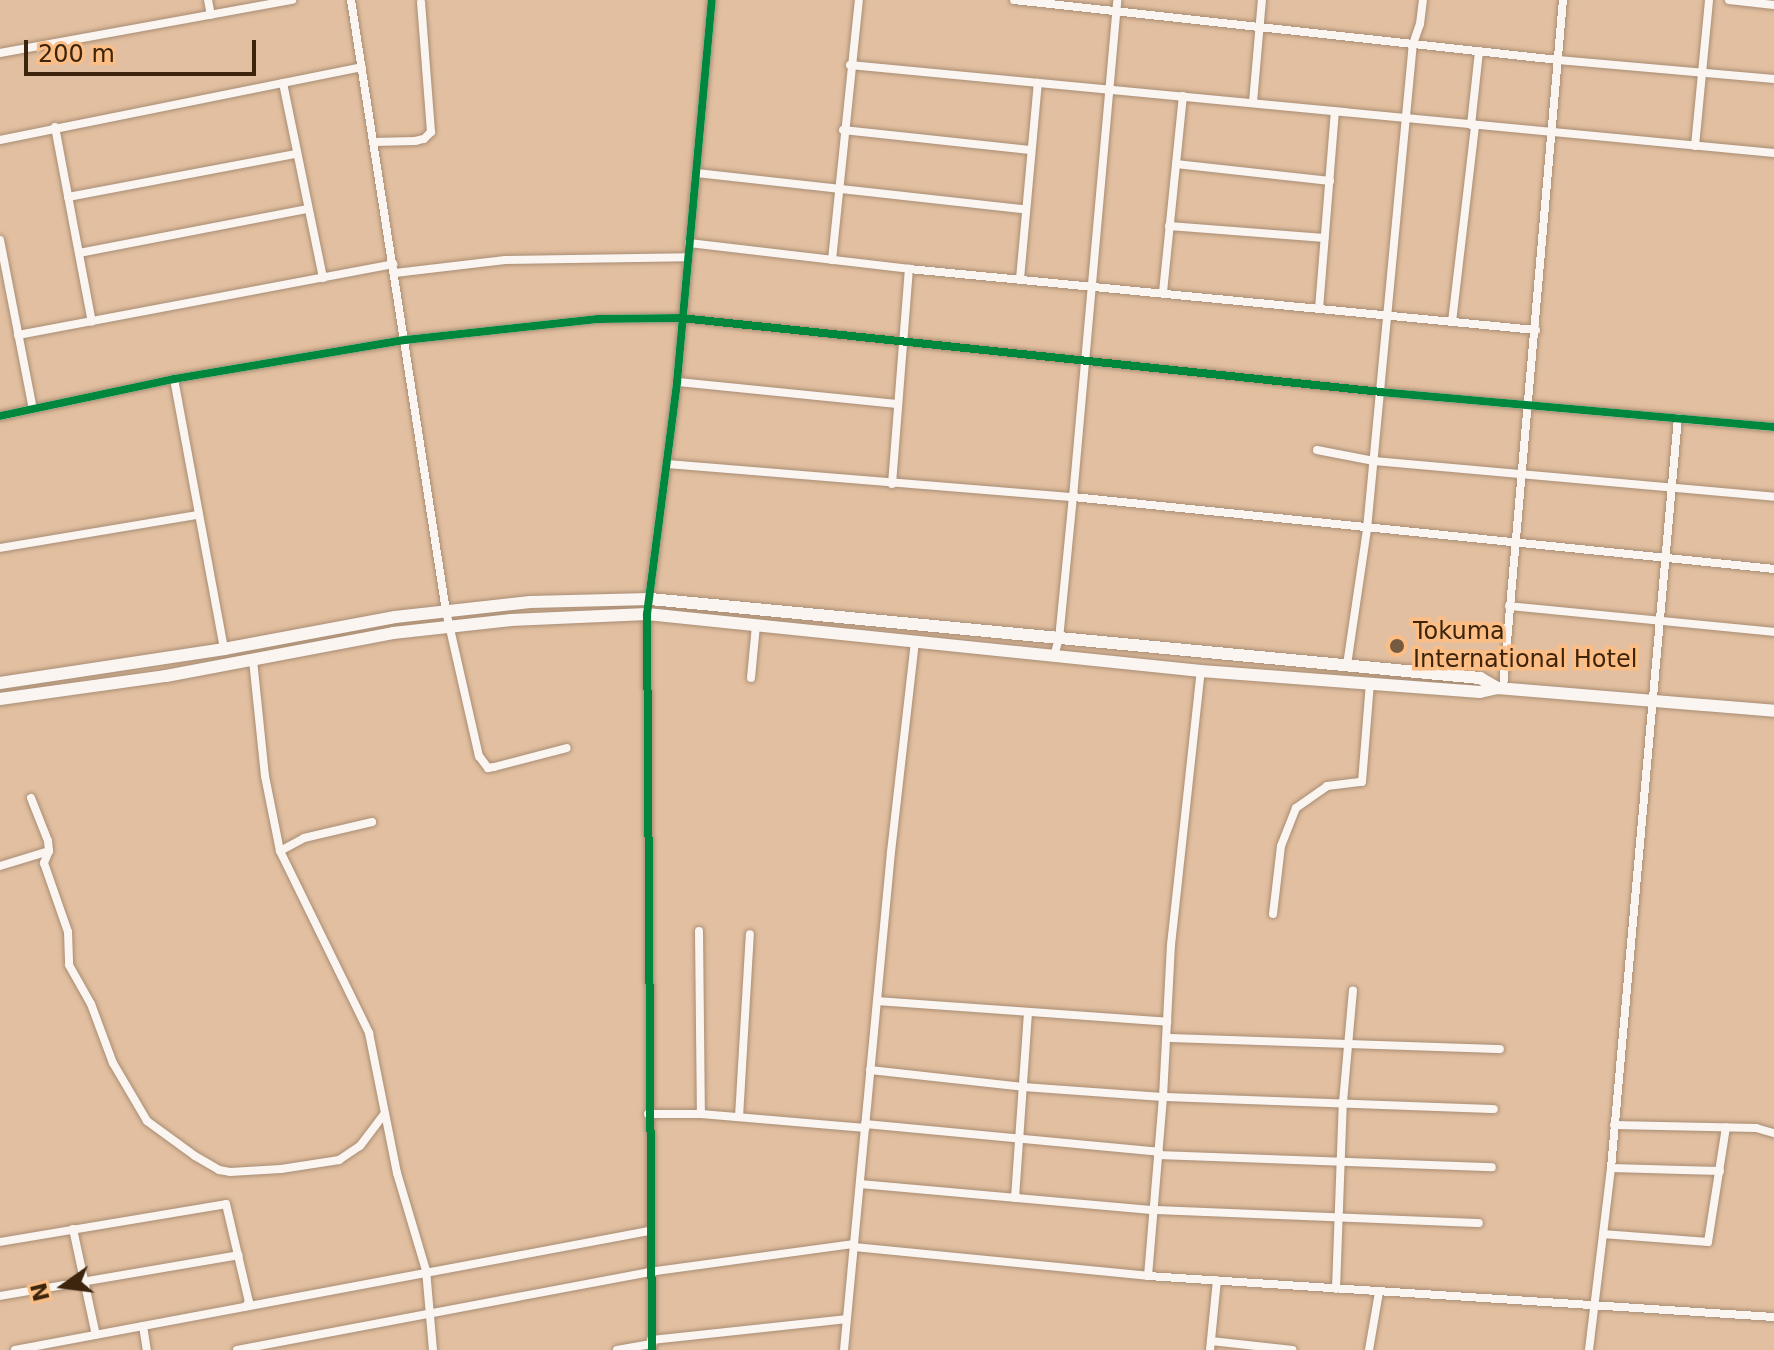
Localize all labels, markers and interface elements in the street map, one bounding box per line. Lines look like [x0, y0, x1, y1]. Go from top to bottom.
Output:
scale bar [28, 24, 260, 74]
text: 200 m [38, 40, 115, 68]
place label: Tokuma International Hotel [1413, 618, 1637, 674]
marker: Tokuma International Hotel [1388, 637, 1406, 655]
north arrow [24, 1246, 104, 1326]
text: N [26, 1280, 55, 1304]

